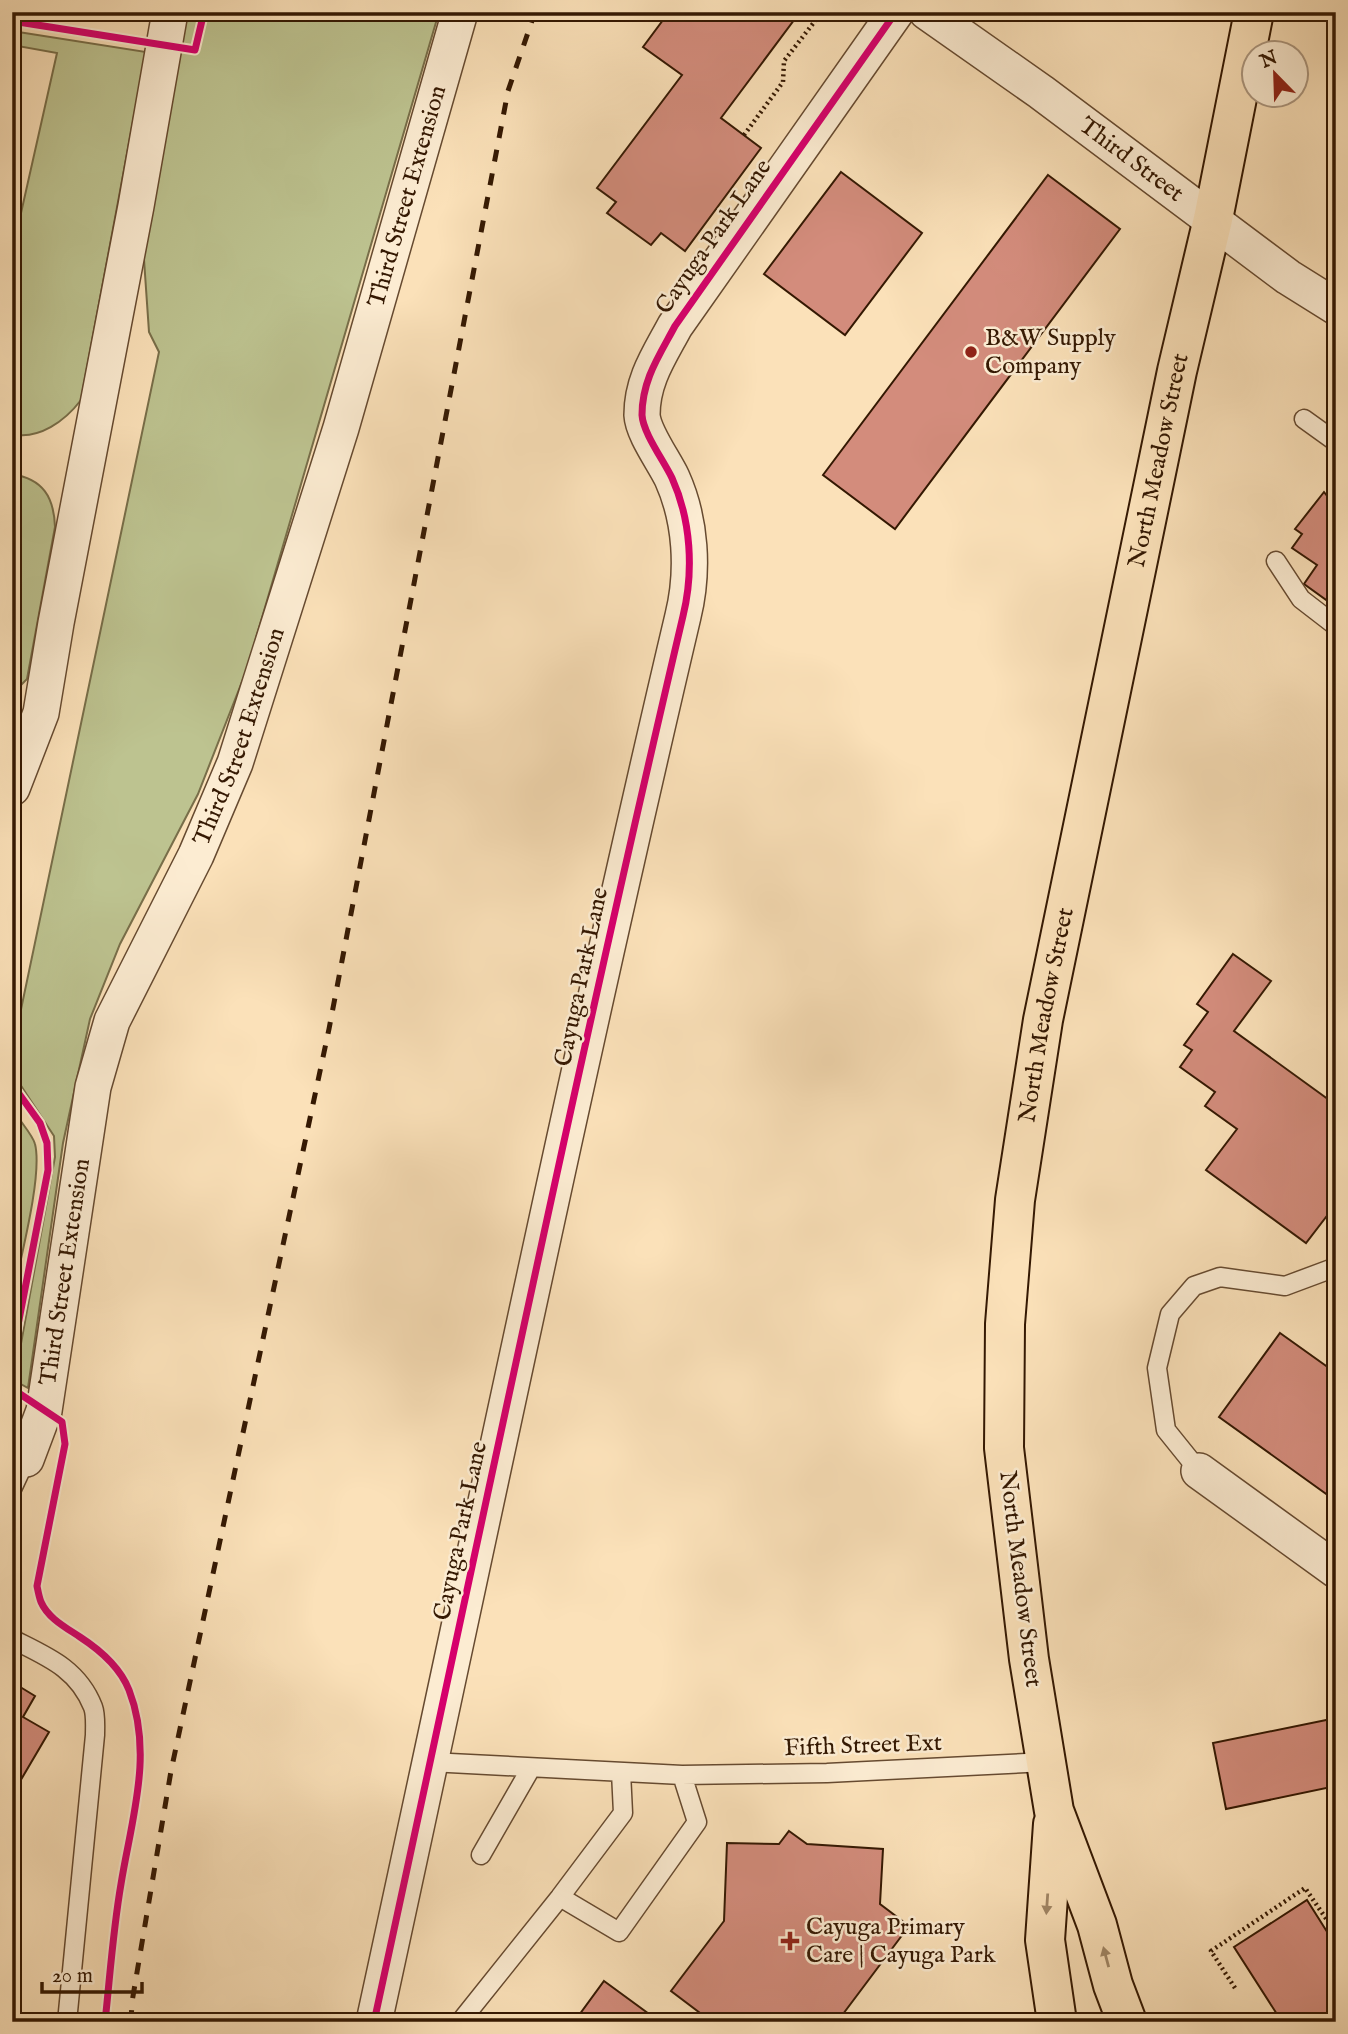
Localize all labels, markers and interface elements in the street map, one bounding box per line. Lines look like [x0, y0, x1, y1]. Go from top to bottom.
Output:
north arrow [1240, 38, 1310, 108]
text: N [1256, 46, 1282, 75]
street label: Third Street Extension [361, 82, 454, 311]
street label: Third Street [1073, 110, 1190, 209]
street label: Cayuga Park Lane [649, 153, 779, 321]
place label: B&W Supply Company [985, 323, 1116, 382]
marker: B&W Supply Company [963, 344, 979, 360]
street label: North Meadow Street [1121, 350, 1196, 570]
street label: Third Street Extension [186, 624, 292, 850]
street label: Cayuga Park Lane [548, 885, 616, 1069]
street label: North Meadow Street [1012, 905, 1081, 1125]
street label: Third Street Extension [33, 1156, 98, 1388]
street label: Cayuga Park Lane [427, 1439, 495, 1623]
street label: North Meadow Street [991, 1469, 1049, 1689]
street label: Fifth Street Ext [783, 1728, 943, 1764]
one-way arrow [1041, 1893, 1052, 1915]
place label: Cayuga Primary Care | Cayuga Park [806, 1912, 996, 1971]
marker: Cayuga Primary Care | Cayuga Park [780, 1931, 800, 1951]
one-way arrow [1100, 1946, 1111, 1968]
scale bar [42, 1950, 142, 1994]
text: 20 m [52, 1963, 93, 1990]

